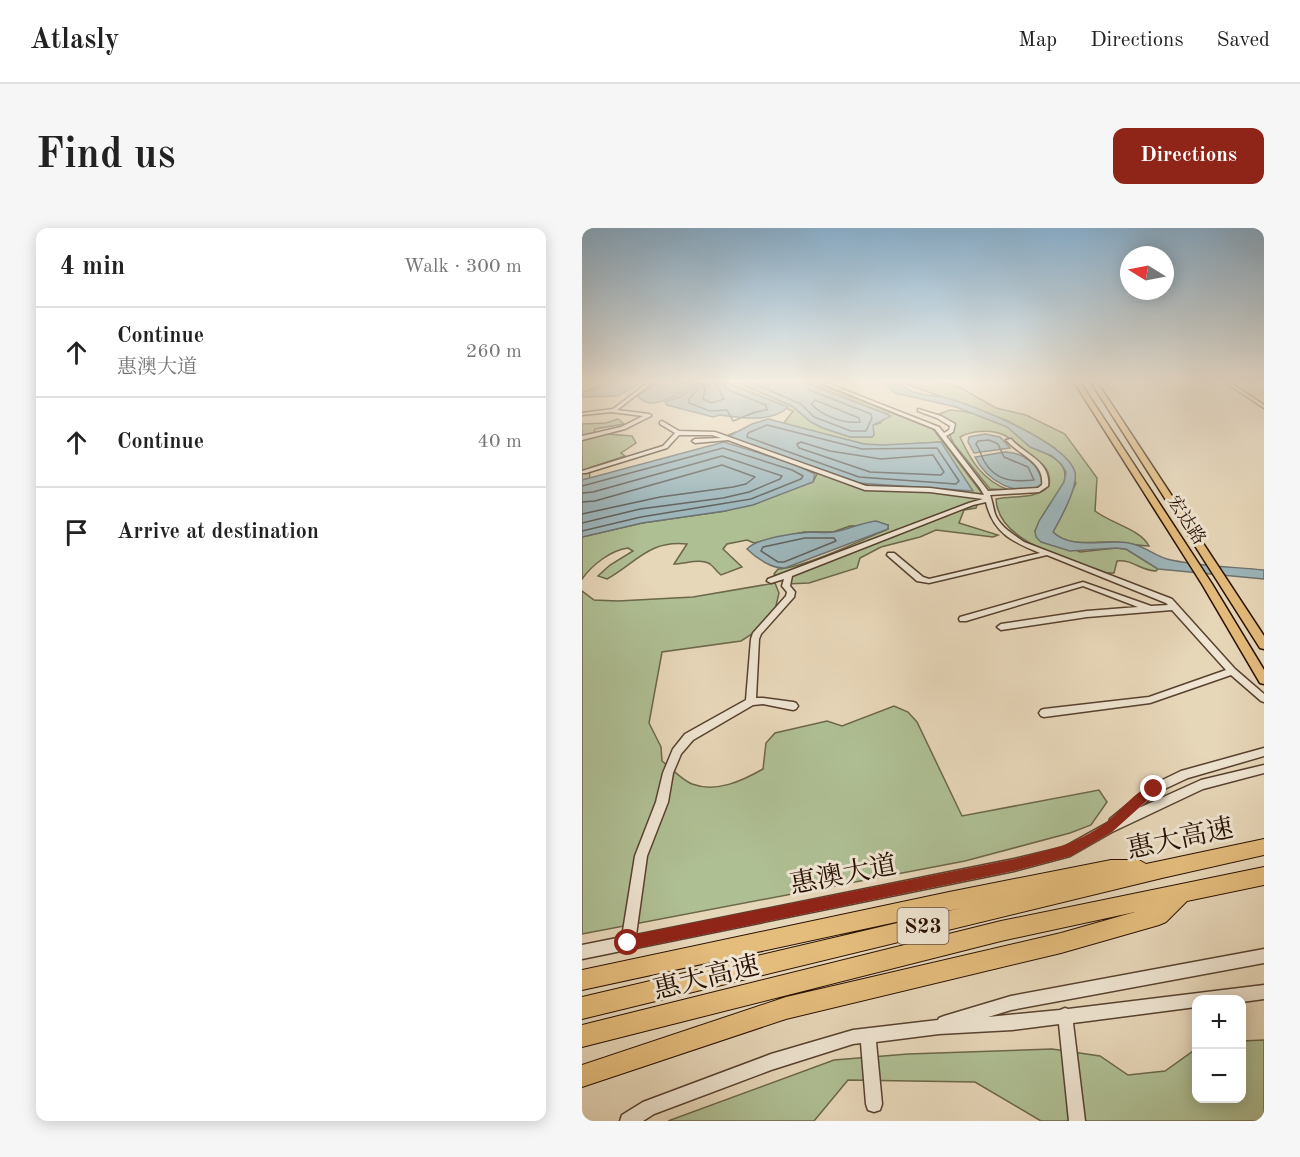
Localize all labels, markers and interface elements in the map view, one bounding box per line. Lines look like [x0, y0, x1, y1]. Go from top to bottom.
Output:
text: Atlasly [30, 27, 120, 55]
text: Map [1018, 30, 1057, 51]
text: Directions [1090, 30, 1184, 51]
text: Saved [1217, 30, 1270, 51]
button: Directions [1113, 128, 1264, 184]
text: Find us [36, 135, 175, 177]
north arrow [1120, 246, 1174, 300]
text: 4 min [60, 254, 125, 280]
text: Walk · 300 m [403, 257, 522, 277]
text: Continue [117, 325, 204, 347]
icon: ahead [60, 336, 93, 369]
text: 260 m [466, 342, 522, 362]
text: 惠澳大道 [117, 358, 197, 378]
icon: ahead [60, 426, 93, 459]
text: Continue [117, 431, 204, 453]
text: 40 m [477, 432, 522, 452]
street label: 宏达路 [1164, 492, 1210, 548]
icon: arrive [60, 516, 93, 549]
text: Arrive at destination [117, 521, 319, 543]
route end [1140, 775, 1166, 801]
street label: 惠大高速 [1124, 813, 1236, 864]
street label: 惠澳大道 [787, 850, 899, 899]
road number: S23 [898, 908, 948, 944]
route start [614, 929, 640, 955]
street label: 惠大高速 [650, 950, 762, 1005]
map controls [1192, 995, 1246, 1103]
button: + [1192, 995, 1246, 1049]
button: − [1192, 1049, 1246, 1103]

